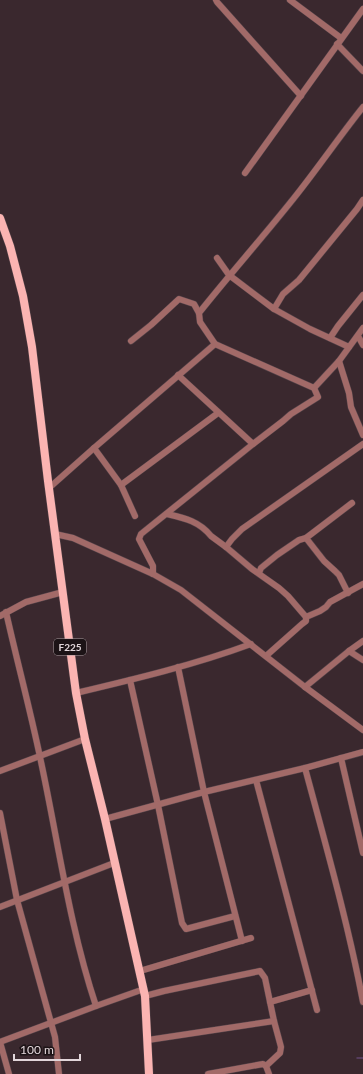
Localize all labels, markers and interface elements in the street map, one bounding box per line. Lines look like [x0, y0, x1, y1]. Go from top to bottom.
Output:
road number: F225 [54, 639, 86, 655]
scale bar [14, 1036, 80, 1062]
text: 100 m [20, 1042, 54, 1057]

